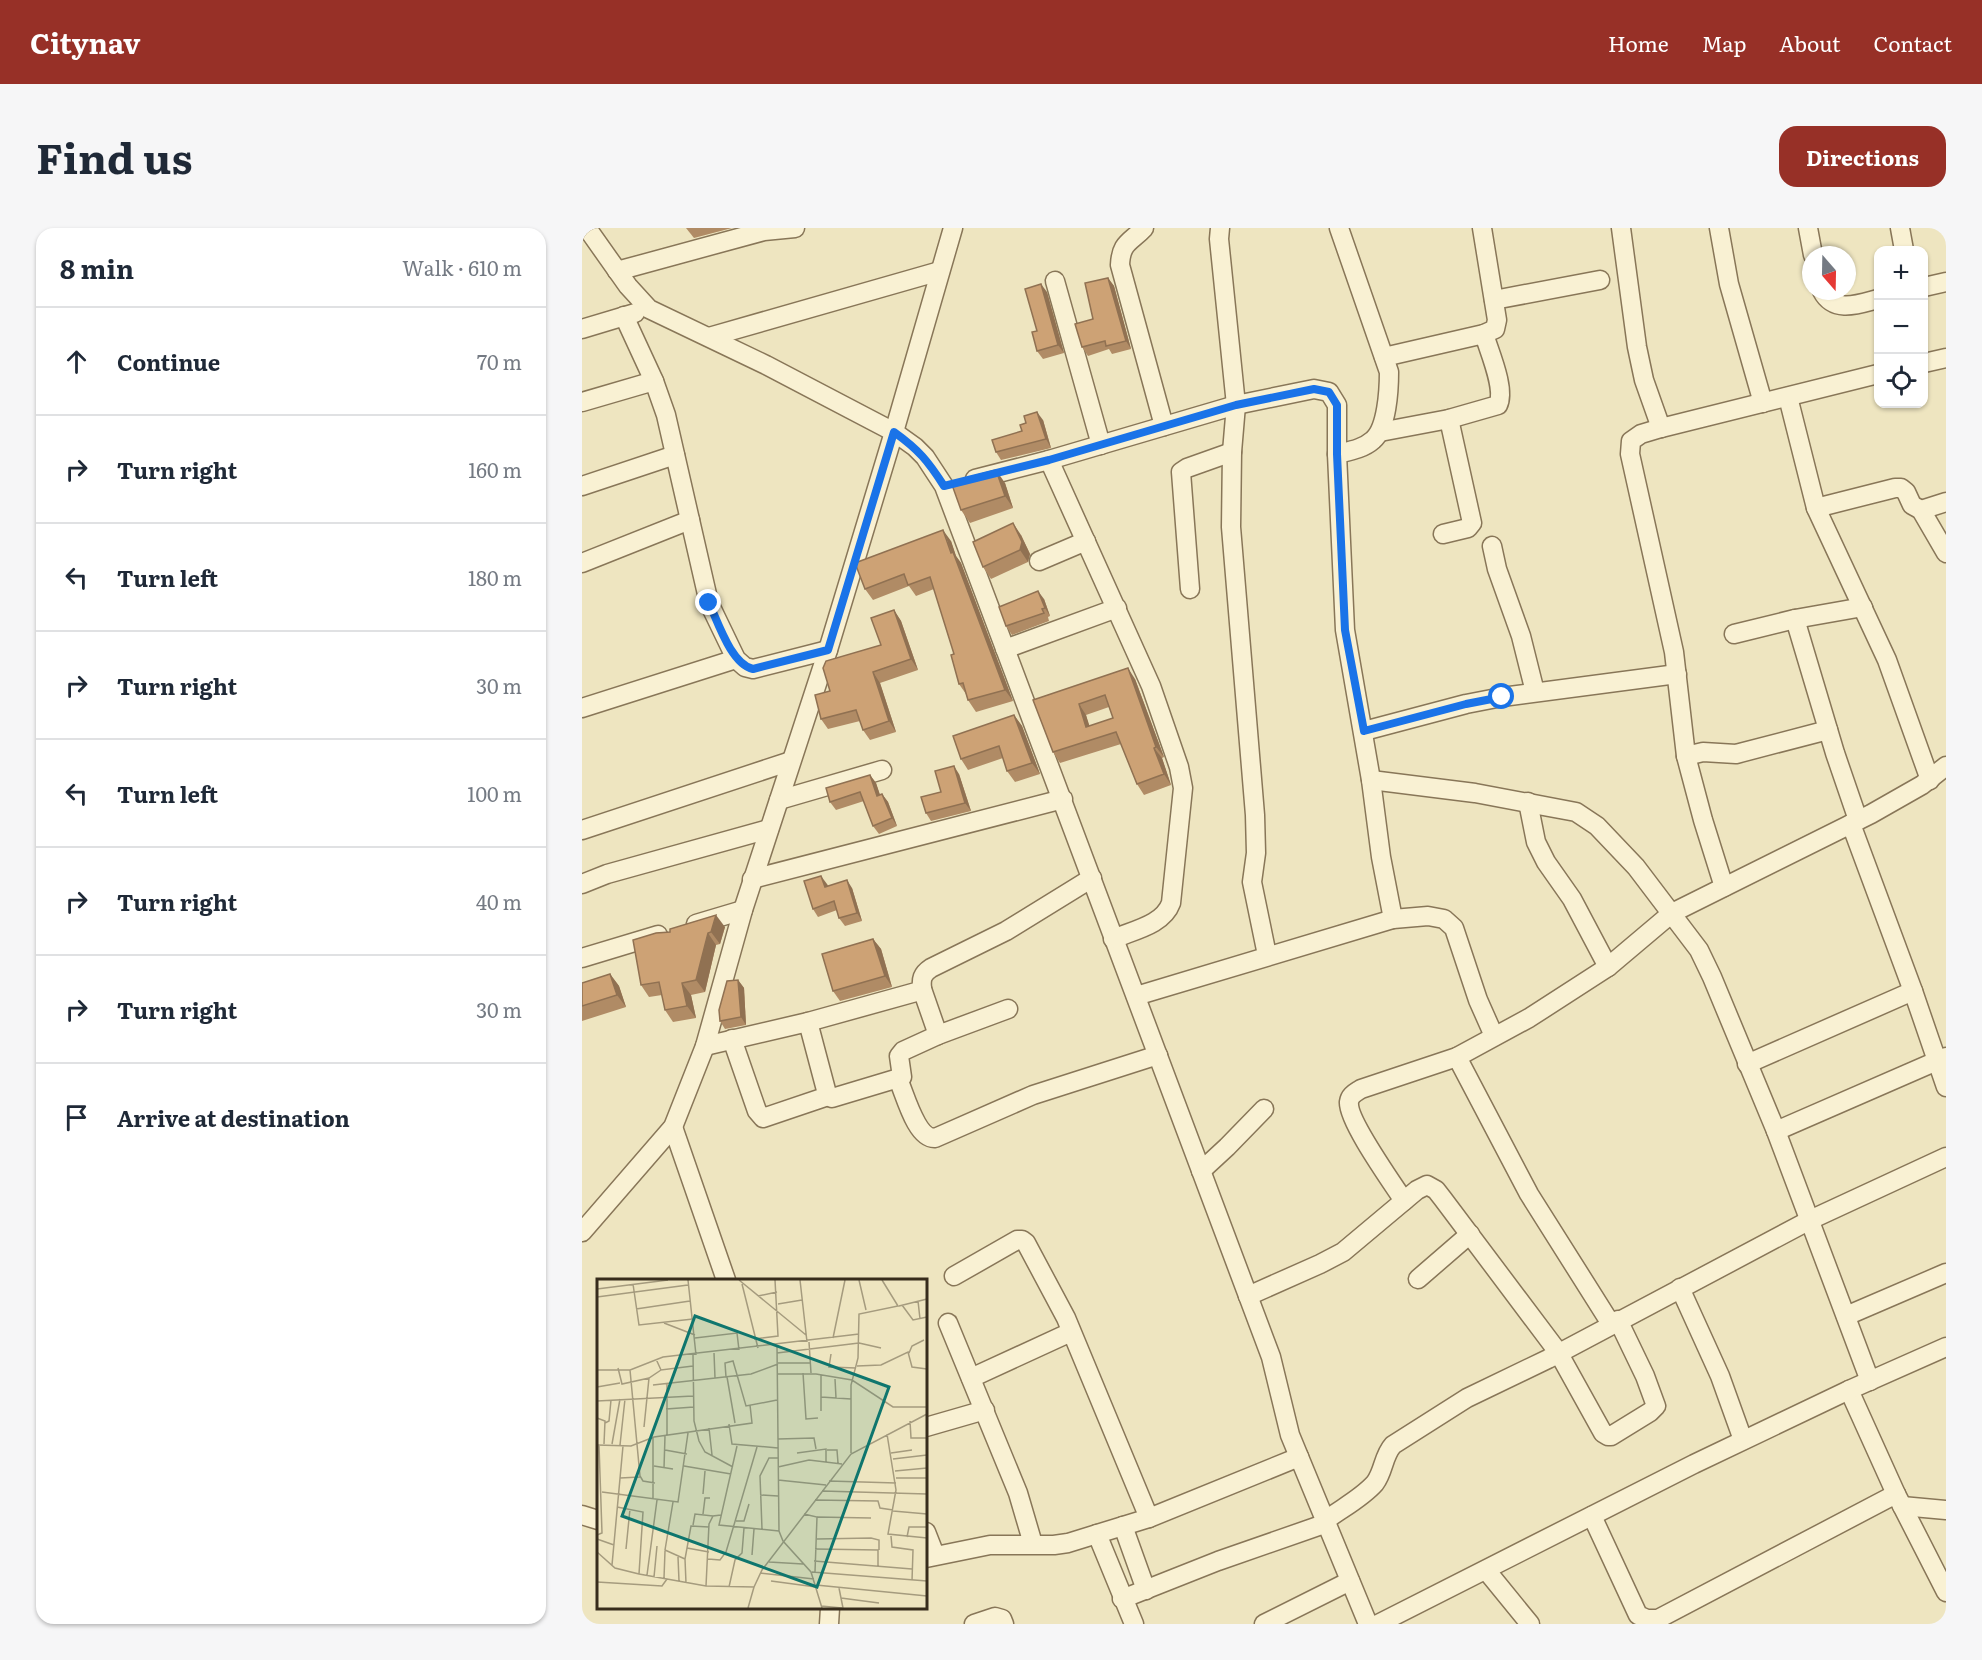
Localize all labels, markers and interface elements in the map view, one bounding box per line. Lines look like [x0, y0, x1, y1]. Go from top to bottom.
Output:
text: Citynav [30, 21, 140, 63]
text: Home [1608, 27, 1669, 58]
text: Map [1702, 27, 1746, 58]
text: About [1779, 27, 1841, 58]
text: Contact [1874, 27, 1952, 58]
text: Find us [36, 125, 193, 187]
button: Directions [1779, 126, 1946, 187]
north arrow [1802, 246, 1856, 300]
map controls [1874, 246, 1928, 408]
button: + [1874, 246, 1928, 300]
text: 8 min [60, 248, 134, 287]
text: Walk · 610 m [402, 252, 522, 282]
button: − [1874, 300, 1928, 354]
icon: ahead [60, 345, 93, 378]
text: Continue [117, 345, 220, 378]
text: 70 m [477, 346, 522, 376]
button: locate [1874, 354, 1928, 408]
icon: right [60, 453, 93, 486]
text: Turn right [117, 453, 237, 486]
text: 160 m [468, 454, 522, 484]
icon: left [60, 561, 93, 594]
text: Turn left [117, 561, 218, 594]
text: 180 m [468, 562, 522, 592]
route end [695, 589, 721, 615]
icon: right [60, 669, 93, 702]
text: Turn right [117, 669, 237, 702]
text: 30 m [476, 670, 522, 700]
route start [1488, 683, 1514, 709]
icon: left [60, 777, 93, 810]
text: Turn left [117, 777, 218, 810]
text: 100 m [467, 778, 522, 808]
icon: right [60, 885, 93, 918]
text: Turn right [117, 885, 237, 918]
text: 40 m [476, 886, 522, 916]
icon: right [60, 993, 93, 1026]
text: Turn right [117, 993, 237, 1026]
text: 30 m [476, 994, 522, 1024]
icon: arrive [60, 1101, 93, 1134]
text: Arrive at destination [117, 1101, 350, 1134]
inset map [597, 1279, 927, 1609]

